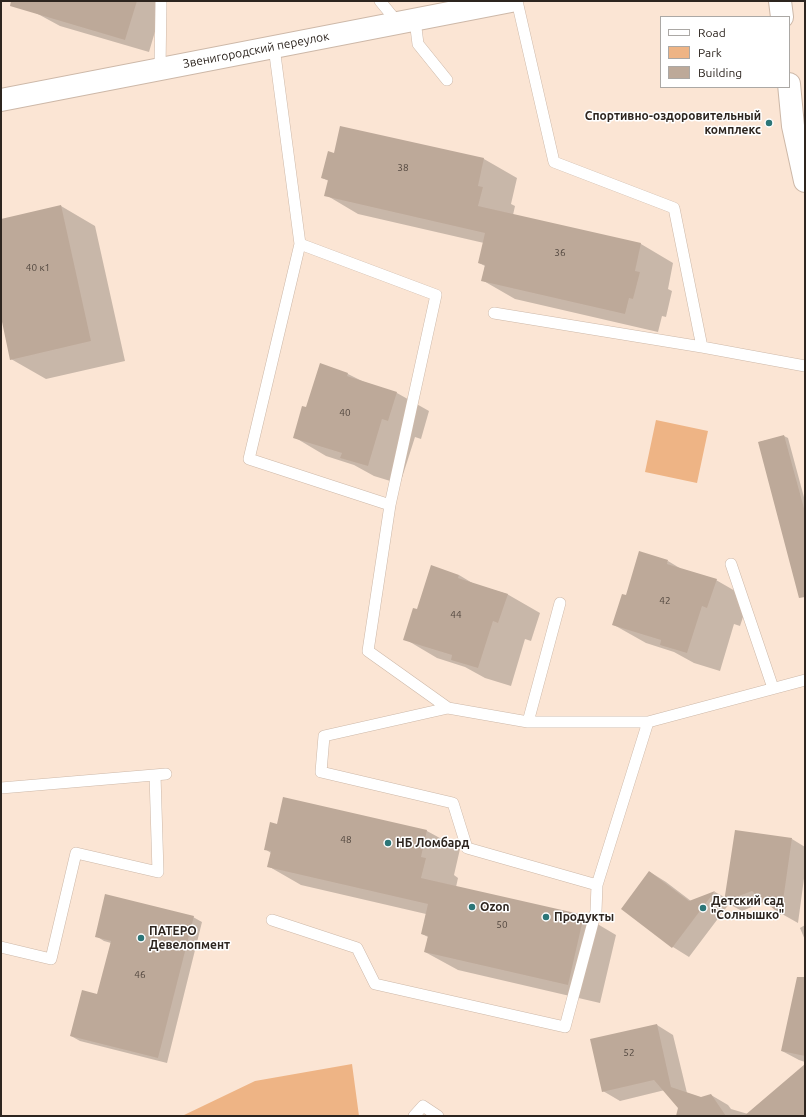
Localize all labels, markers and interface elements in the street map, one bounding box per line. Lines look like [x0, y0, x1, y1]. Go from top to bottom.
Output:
legend [660, 16, 790, 88]
text: Road [698, 26, 726, 39]
street label: Звенигородский переулок [182, 29, 330, 71]
text: Park [698, 46, 722, 59]
text: Building [698, 66, 742, 79]
place label: Спортивно-оздоровительный комплекс [585, 109, 761, 137]
marker: Спортивно-оздоровительный комплекс [764, 118, 774, 128]
house number: 38 [397, 162, 409, 174]
house number: 36 [554, 247, 566, 259]
house number: 40 к1 [26, 262, 50, 274]
house number: 40 [339, 407, 351, 419]
house number: 42 [659, 595, 671, 607]
house number: 44 [450, 609, 462, 621]
house number: 48 [340, 834, 352, 846]
place label: НБ Ломбард [396, 836, 469, 850]
marker: НБ Ломбард [383, 838, 393, 848]
place label: Детский сад "Солнышко" [711, 894, 784, 922]
place label: Ozon [480, 900, 509, 914]
marker: Ozon [467, 902, 477, 912]
marker: Детский сад "Солнышко" [698, 903, 708, 913]
place label: Продукты [554, 910, 614, 924]
marker: Продукты [541, 912, 551, 922]
house number: 50 [496, 919, 508, 931]
place label: ПАТЕРО Девелопмент [149, 924, 230, 952]
marker: ПАТЕРО Девелопмент [136, 933, 146, 943]
house number: 46 [134, 969, 146, 981]
house number: 52 [623, 1047, 635, 1059]

